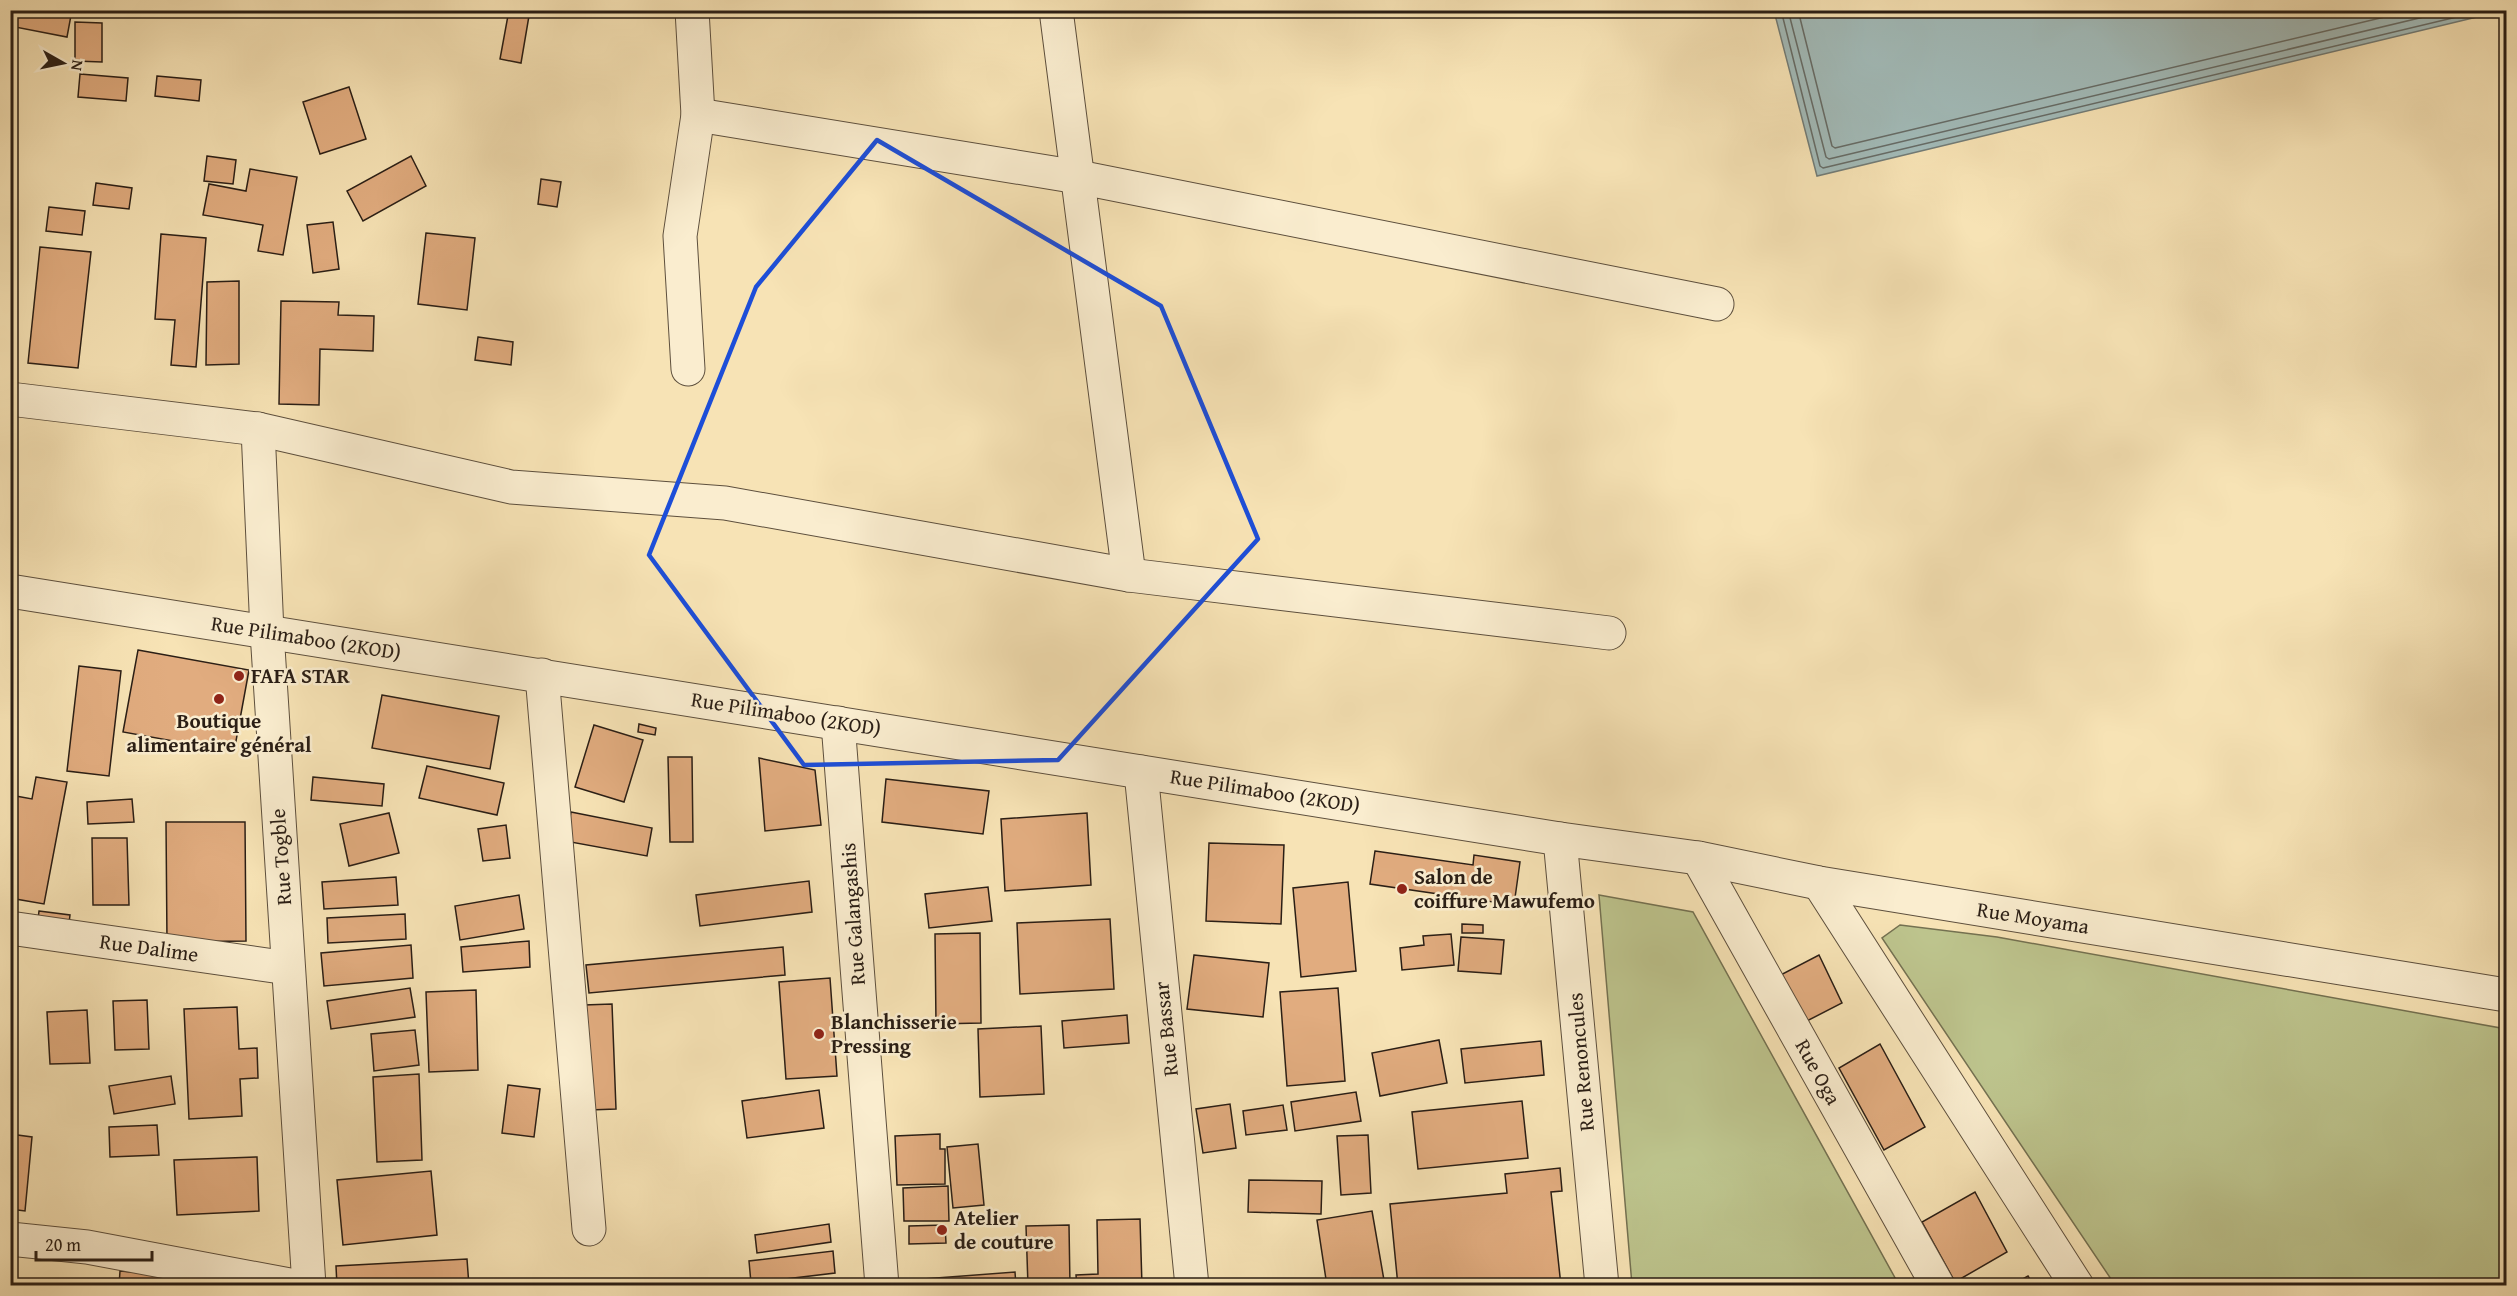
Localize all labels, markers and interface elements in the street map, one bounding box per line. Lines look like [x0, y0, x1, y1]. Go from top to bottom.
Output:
north arrow [33, 33, 93, 93]
text: N [65, 58, 91, 73]
street label: Rue Pilimaboo (2KOD) [209, 607, 403, 668]
place label: FAFA STAR [251, 660, 351, 691]
marker: FAFA STAR [232, 669, 246, 683]
street label: Rue Pilimaboo (2KOD) [689, 683, 883, 744]
marker: Boutique alimentaire général [212, 692, 226, 706]
place label: Boutique alimentaire général [127, 705, 312, 760]
street label: Rue Pilimaboo (2KOD) [1168, 760, 1362, 821]
street label: Rue Togble [262, 808, 299, 906]
street label: Rue Galangashis [832, 842, 873, 986]
place label: Salon de coiffure Mawufemo [1414, 861, 1595, 916]
marker: Salon de coiffure Mawufemo [1395, 882, 1409, 896]
street label: Rue Moyama [1975, 893, 2091, 942]
street label: Rue Dalime [98, 925, 201, 970]
street label: Rue Bassar [1145, 980, 1186, 1078]
street label: Rue Renoncules [1559, 991, 1602, 1133]
place label: Blanchisserie Pressing [831, 1006, 957, 1061]
marker: Blanchisserie Pressing [812, 1027, 826, 1041]
street label: Rue Oga [1788, 1033, 1849, 1110]
place label: Atelier de couture [954, 1202, 1054, 1257]
marker: Atelier de couture [935, 1223, 949, 1237]
scale bar [36, 1224, 152, 1262]
text: 20 m [45, 1231, 81, 1258]

